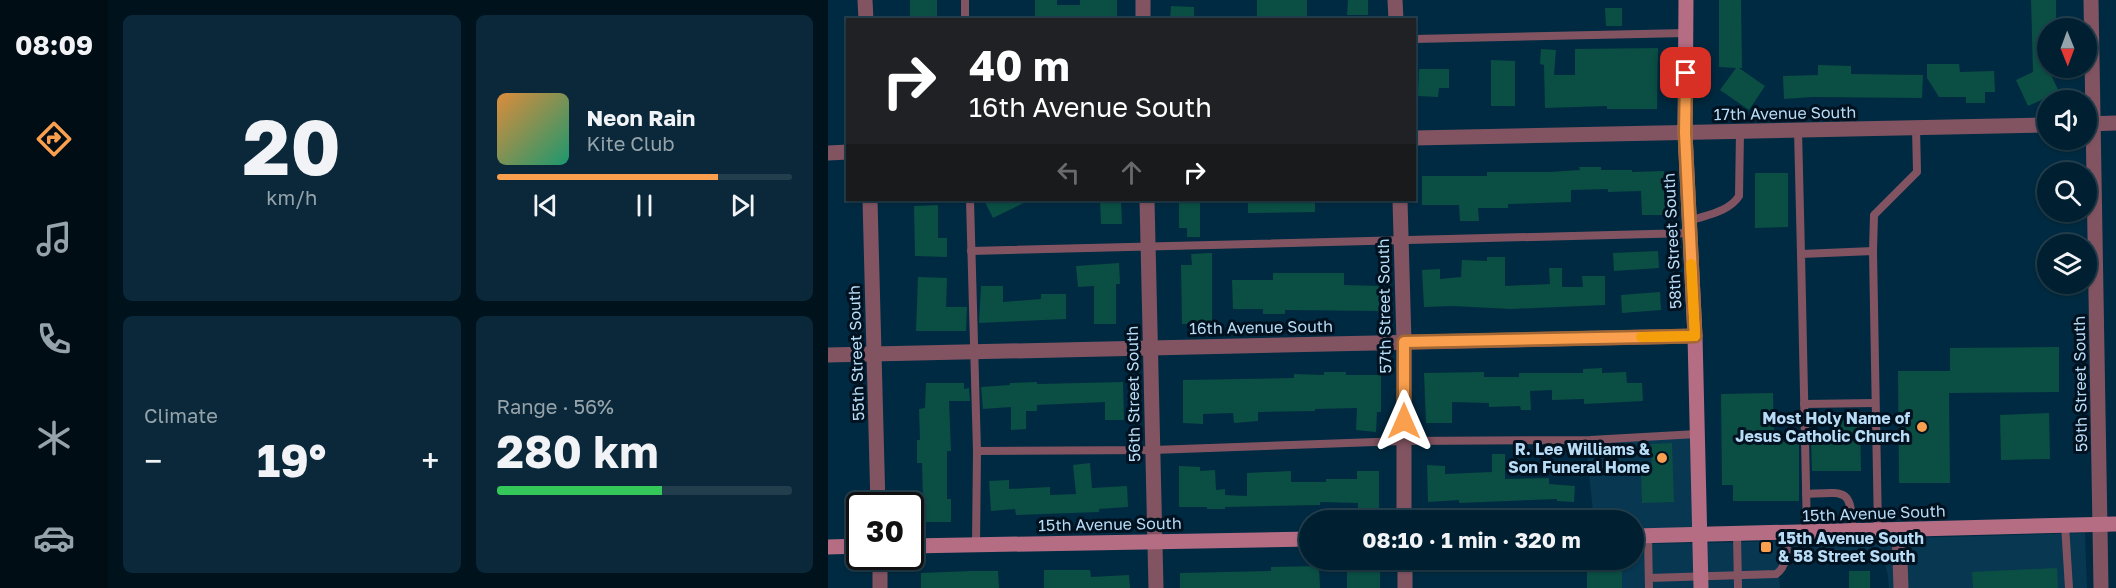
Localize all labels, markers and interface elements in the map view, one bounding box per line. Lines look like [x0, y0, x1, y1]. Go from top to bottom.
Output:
north arrow [2037, 18, 2097, 78]
map controls [2037, 18, 2097, 294]
text: 08:09 [15, 29, 93, 61]
text: 40 m [969, 40, 1070, 90]
icon: right [870, 42, 948, 120]
pin [1660, 47, 1711, 98]
icon: arrive [1669, 56, 1702, 89]
button: sound [2037, 90, 2097, 150]
text: 16th Avenue South [969, 91, 1212, 123]
text: 20 [243, 99, 341, 192]
street label: 17th Avenue South [1713, 102, 1857, 124]
text: Neon Rain [587, 104, 695, 131]
icon: directions [33, 118, 75, 160]
text: Kite Club [587, 131, 675, 155]
icon: left [1052, 156, 1085, 189]
icon: ahead [1115, 156, 1148, 189]
icon: right [1178, 156, 1211, 189]
button: search [2037, 162, 2097, 222]
street label: 58th Street South [1658, 172, 1686, 310]
text: km/h [266, 185, 317, 209]
icon: previous [529, 189, 562, 222]
icon: pause [628, 189, 661, 222]
icon: next [726, 189, 759, 222]
icon: music [33, 218, 75, 260]
button: layers [2037, 234, 2097, 294]
street label: 57th Street South [1373, 238, 1395, 374]
street label: 55th Street South [844, 285, 868, 421]
street label: 16th Avenue South [1189, 316, 1333, 338]
street label: 59th Street South [2069, 316, 2091, 452]
icon: phone [33, 318, 75, 360]
street label: 56th Street South [1122, 326, 1144, 462]
position arrow [1372, 389, 1436, 453]
text: Range · 56% [497, 394, 614, 418]
text: Climate [144, 403, 218, 427]
place label: Most Holy Name of Jesus Catholic Church [1735, 408, 1910, 446]
icon: climate [33, 417, 75, 459]
marker: Most Holy Name of Jesus Catholic Church [1915, 420, 1929, 434]
text: 280 km [497, 424, 659, 478]
text: 19° [257, 433, 326, 487]
place label: R. Lee Williams & Son Funeral Home [1508, 439, 1651, 477]
text: − [144, 441, 162, 480]
text: + [421, 441, 440, 480]
marker: R. Lee Williams & Son Funeral Home [1655, 451, 1669, 465]
speed limit sign: 30 [846, 492, 924, 570]
street label: 15th Avenue South [1802, 501, 1946, 525]
street label: 15th Avenue South [1038, 513, 1182, 535]
icon: car [33, 517, 75, 559]
text: 08:10 · 1 min · 320 m [1362, 526, 1581, 553]
place label: 15th Avenue South & 58 Street South [1778, 528, 1924, 566]
marker: 15th Avenue South & 58 Street South [1759, 540, 1773, 554]

